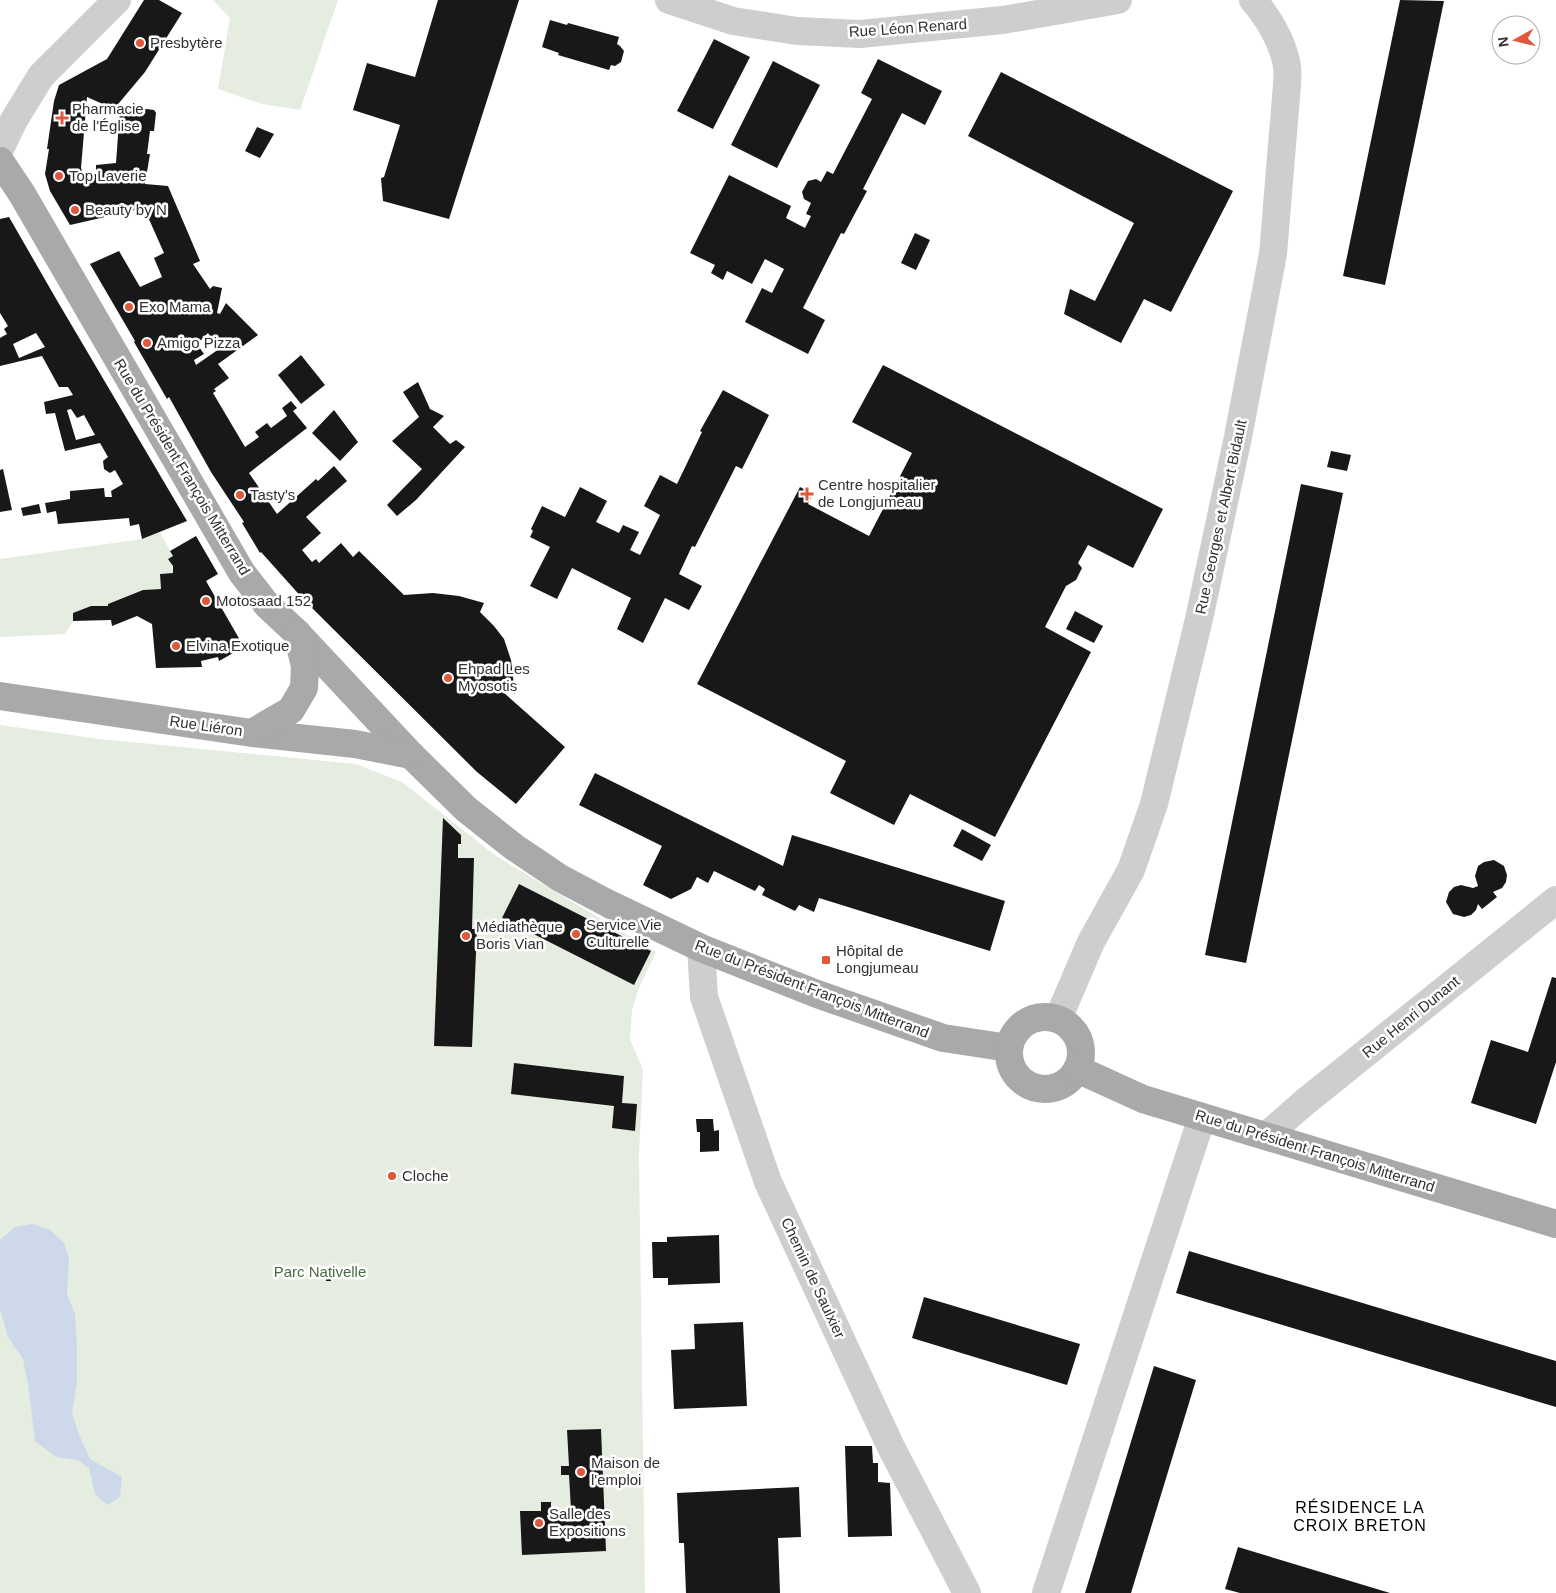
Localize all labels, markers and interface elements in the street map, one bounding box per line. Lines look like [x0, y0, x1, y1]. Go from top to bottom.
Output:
street label: Rue Léon Renard [848, 15, 968, 40]
north arrow [1491, 15, 1541, 65]
place label: Presbytère [150, 34, 223, 51]
text: N [1494, 36, 1512, 48]
marker: Presbytère [134, 37, 146, 49]
place label: Pharmacie de l'Église [72, 100, 144, 134]
marker: Pharmacie de l'Église [56, 112, 68, 124]
place label: Top Laverie [69, 167, 147, 184]
marker: Top Laverie [53, 170, 65, 182]
place label: Beauty by N [85, 201, 167, 218]
marker: Beauty by N [69, 204, 81, 216]
place label: Exo Mama [139, 298, 211, 315]
marker: Exo Mama [123, 301, 135, 313]
place label: Amigo Pizza [157, 334, 241, 351]
marker: Amigo Pizza [141, 337, 153, 349]
street label: Rue du Président François Mitterrand [111, 356, 254, 578]
street label: Rue Georges et Albert Bidault [1192, 417, 1250, 616]
place label: Centre hospitalier de Longjumeau [818, 476, 936, 510]
place label: Tasty's [250, 486, 295, 503]
marker: Centre hospitalier de Longjumeau [800, 487, 814, 501]
marker: Tasty's [234, 489, 246, 501]
place label: Motosaad 152 [216, 592, 311, 609]
marker: Motosaad 152 [200, 595, 212, 607]
place label: Elvina Exotique [186, 637, 289, 654]
marker: Elvina Exotique [170, 640, 182, 652]
place label: Ehpad Les Myosotis [458, 660, 530, 694]
marker: Ehpad Les Myosotis [442, 672, 454, 684]
street label: Rue Liéron [169, 712, 244, 739]
place label: Service Vie Culturelle [586, 916, 662, 950]
place label: Médiathèque Boris Vian [476, 918, 563, 952]
marker: Service Vie Culturelle [570, 928, 582, 940]
marker: Médiathèque Boris Vian [460, 930, 472, 942]
street label: Rue du Président François Mitterrand [693, 936, 932, 1041]
place label: Hôpital de Longjumeau [836, 942, 919, 976]
marker: Hôpital de Longjumeau [820, 954, 832, 966]
street label: Rue Henri Dunant [1359, 972, 1463, 1061]
street label: Rue du Président François Mitterrand [1193, 1106, 1437, 1195]
place label: Cloche [402, 1167, 449, 1184]
marker: Cloche [386, 1170, 398, 1182]
street label: Chemin de Saulxier [778, 1215, 849, 1341]
park label: Parc Nativelle [274, 1263, 366, 1280]
place label: Maison de l'emploi [591, 1454, 660, 1488]
marker: Maison de l'emploi [575, 1466, 587, 1478]
district label: RÉSIDENCE LA CROIX BRETON [1293, 1498, 1427, 1534]
place label: Salle des Expositions [549, 1505, 626, 1539]
marker: Salle des Expositions [533, 1517, 545, 1529]

